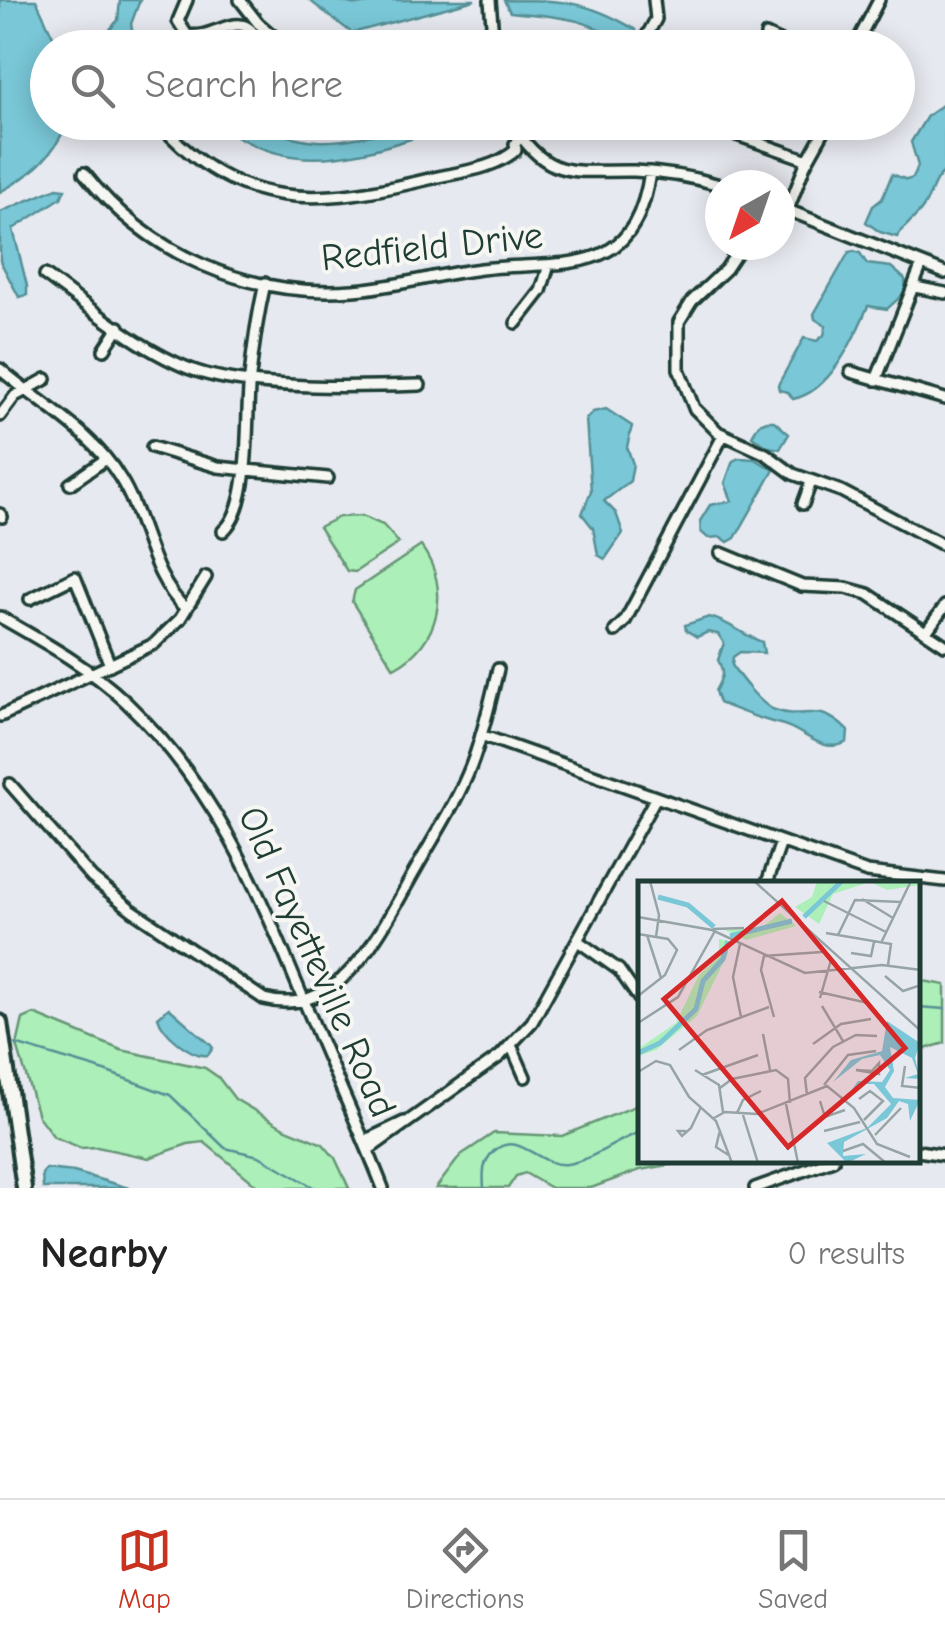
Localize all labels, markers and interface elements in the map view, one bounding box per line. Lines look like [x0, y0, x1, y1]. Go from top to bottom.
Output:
search box [30, 30, 915, 140]
icon: search [65, 58, 120, 113]
text: Search here [145, 63, 343, 107]
north arrow [705, 170, 795, 260]
street label: Redfield Drive [319, 213, 545, 281]
street label: Old Fayetteville Road [229, 800, 405, 1124]
inset map [638, 881, 920, 1163]
text: Nearby [40, 1229, 167, 1278]
text: 0 results [788, 1235, 905, 1272]
tab: Map [117, 1523, 172, 1615]
tab: Directions [406, 1523, 524, 1615]
tab: Saved [758, 1523, 828, 1615]

